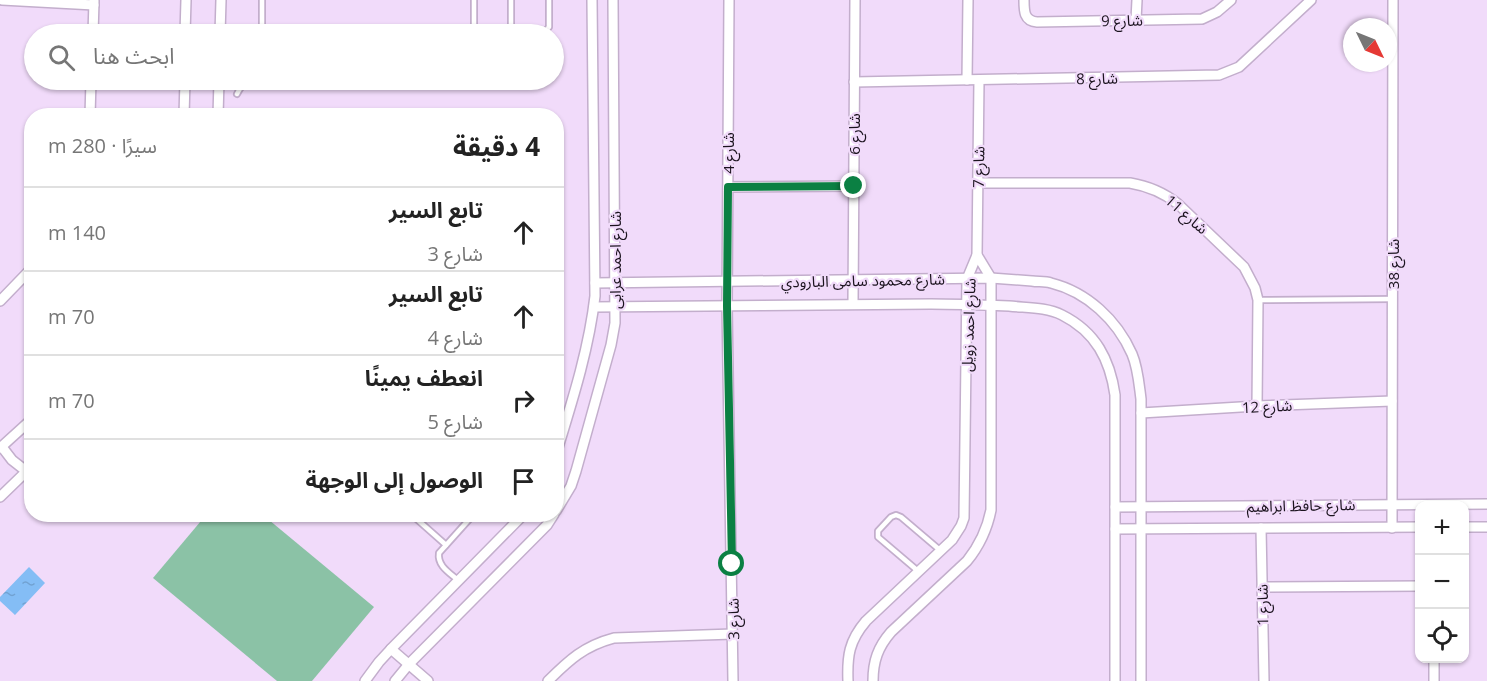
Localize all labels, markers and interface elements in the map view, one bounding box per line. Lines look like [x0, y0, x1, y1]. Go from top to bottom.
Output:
street label: شارع 9 [1101, 10, 1143, 33]
north arrow [1343, 18, 1397, 72]
search box [24, 24, 564, 90]
text: ابحث هنا [93, 40, 175, 70]
icon: search [45, 41, 78, 74]
street label: شارع 8 [1076, 68, 1118, 91]
street label: شارع 6 [844, 113, 867, 155]
text: 4 دقيقة [453, 128, 540, 164]
text: سيرًا · 280 m [48, 132, 157, 159]
street label: شارع 4 [718, 132, 741, 174]
street label: شارع 7 [968, 146, 991, 188]
route end [840, 172, 866, 198]
street label: شارع 11 [1159, 190, 1213, 240]
text: تابع السير [389, 194, 483, 224]
street label: شارع احمد عرابى [605, 211, 628, 309]
icon: ahead [507, 216, 540, 249]
text: 140 m [48, 219, 106, 246]
street label: شارع 38 [1383, 239, 1406, 289]
text: شارع 3 [427, 240, 483, 267]
street label: شارع محمود سامى البارودي [781, 269, 945, 294]
text: تابع السير [389, 278, 483, 308]
street label: شارع احمد زويل [956, 278, 983, 372]
icon: ahead [507, 300, 540, 333]
text: 70 m [48, 303, 95, 330]
text: شارع 4 [427, 324, 483, 351]
text: انعطف يمينًا [365, 362, 483, 392]
icon: right [507, 384, 540, 417]
text: 70 m [48, 387, 95, 414]
street label: شارع 12 [1241, 395, 1293, 420]
text: شارع 5 [427, 408, 483, 435]
text: الوصول إلى الوجهة [305, 464, 483, 494]
icon: arrive [507, 465, 540, 498]
street label: شارع حافظ ابراهيم [1246, 494, 1356, 519]
map controls [1415, 501, 1469, 663]
button: + [1415, 501, 1469, 555]
route start [718, 550, 744, 576]
button: − [1415, 555, 1469, 609]
street label: شارع 1 [1252, 584, 1275, 626]
street label: شارع 3 [723, 598, 746, 640]
button: locate [1415, 609, 1469, 663]

